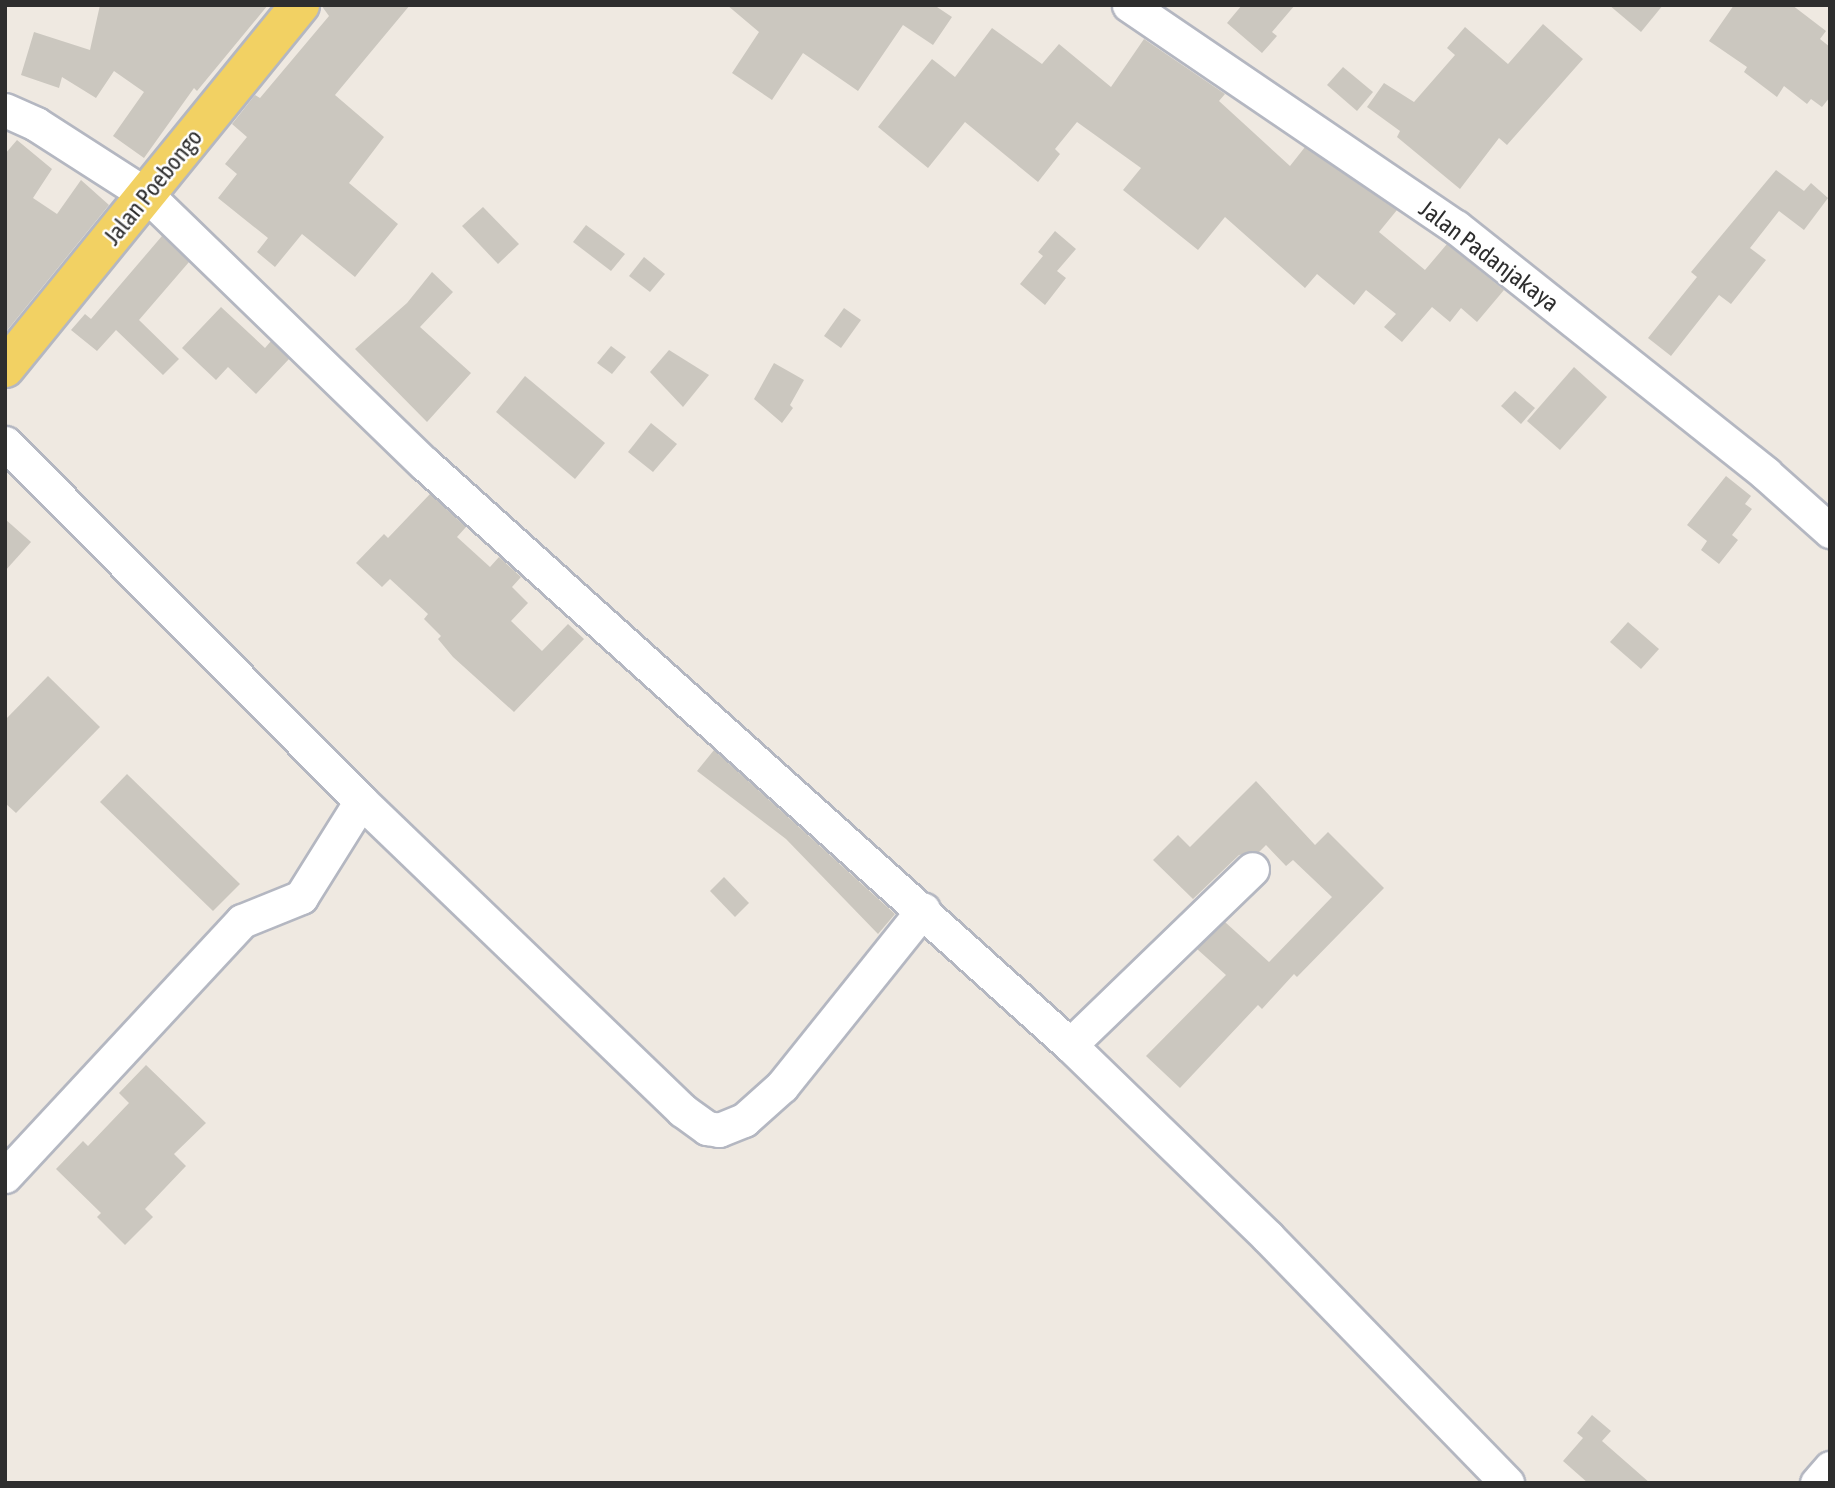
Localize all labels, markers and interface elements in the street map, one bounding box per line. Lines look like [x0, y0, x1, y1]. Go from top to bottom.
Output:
street label: Jalan Poebongo [98, 123, 208, 251]
street label: Jalan Padanjakaya [1414, 194, 1564, 318]

